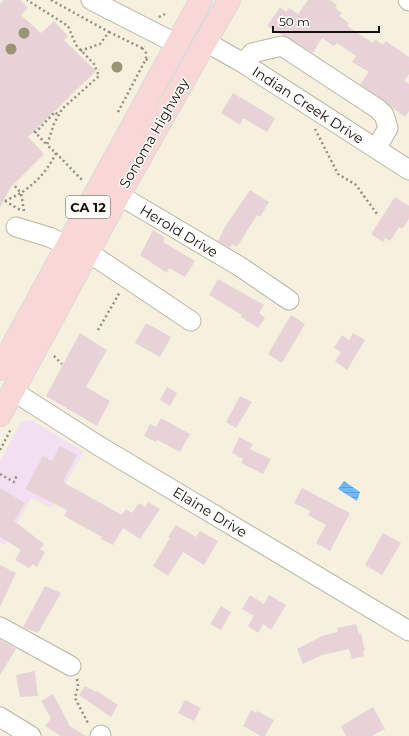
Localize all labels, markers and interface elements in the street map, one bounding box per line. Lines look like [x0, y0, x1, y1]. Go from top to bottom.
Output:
scale bar [273, 8, 379, 34]
text: 50 m [279, 14, 310, 29]
street label: Indian Creek Drive [249, 62, 367, 148]
street label: Sonoma Highway [115, 74, 193, 191]
road number: CA 12 [66, 196, 110, 218]
street label: Herold Drive [137, 201, 221, 261]
street label: Elaine Drive [170, 483, 250, 541]

